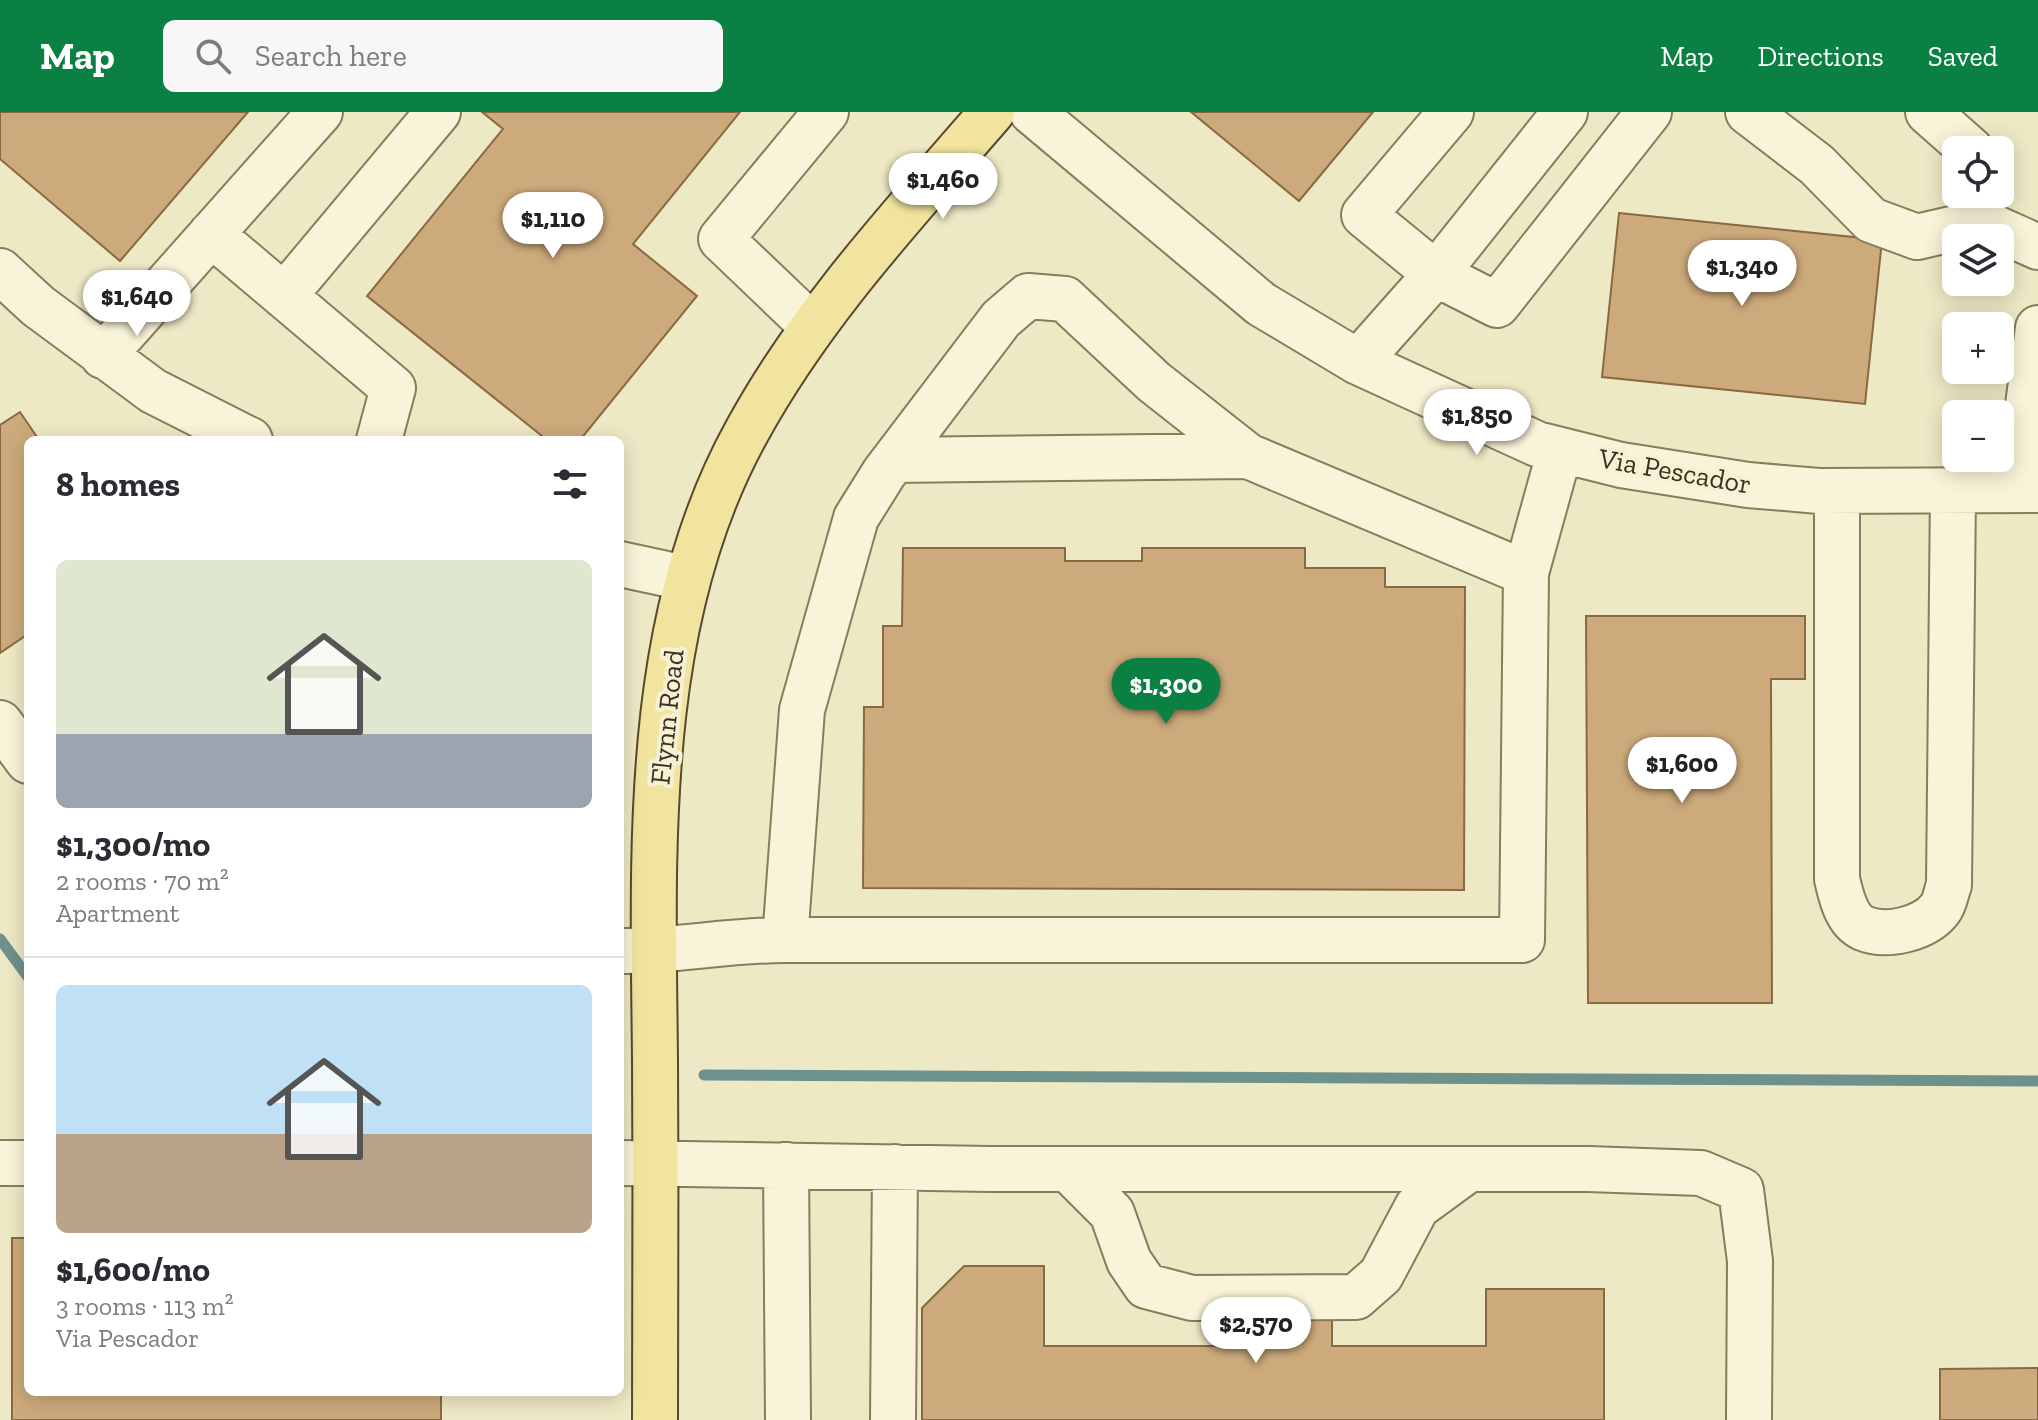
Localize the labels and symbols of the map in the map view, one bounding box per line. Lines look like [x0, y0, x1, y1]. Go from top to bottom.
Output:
pin: $1,460 [878, 153, 1008, 221]
pin: $1,110 [488, 192, 618, 260]
pin: $1,340 [1677, 240, 1807, 308]
pin: $1,640 [72, 270, 202, 338]
pin: $1,850 [1412, 389, 1542, 457]
street label: Via Pescador [1595, 441, 1754, 501]
street label: Flynn Road [643, 648, 691, 786]
pin: $1,300 [1101, 658, 1231, 726]
pin: $1,600 [1617, 737, 1747, 805]
pin: $2,570 [1191, 1297, 1321, 1365]

